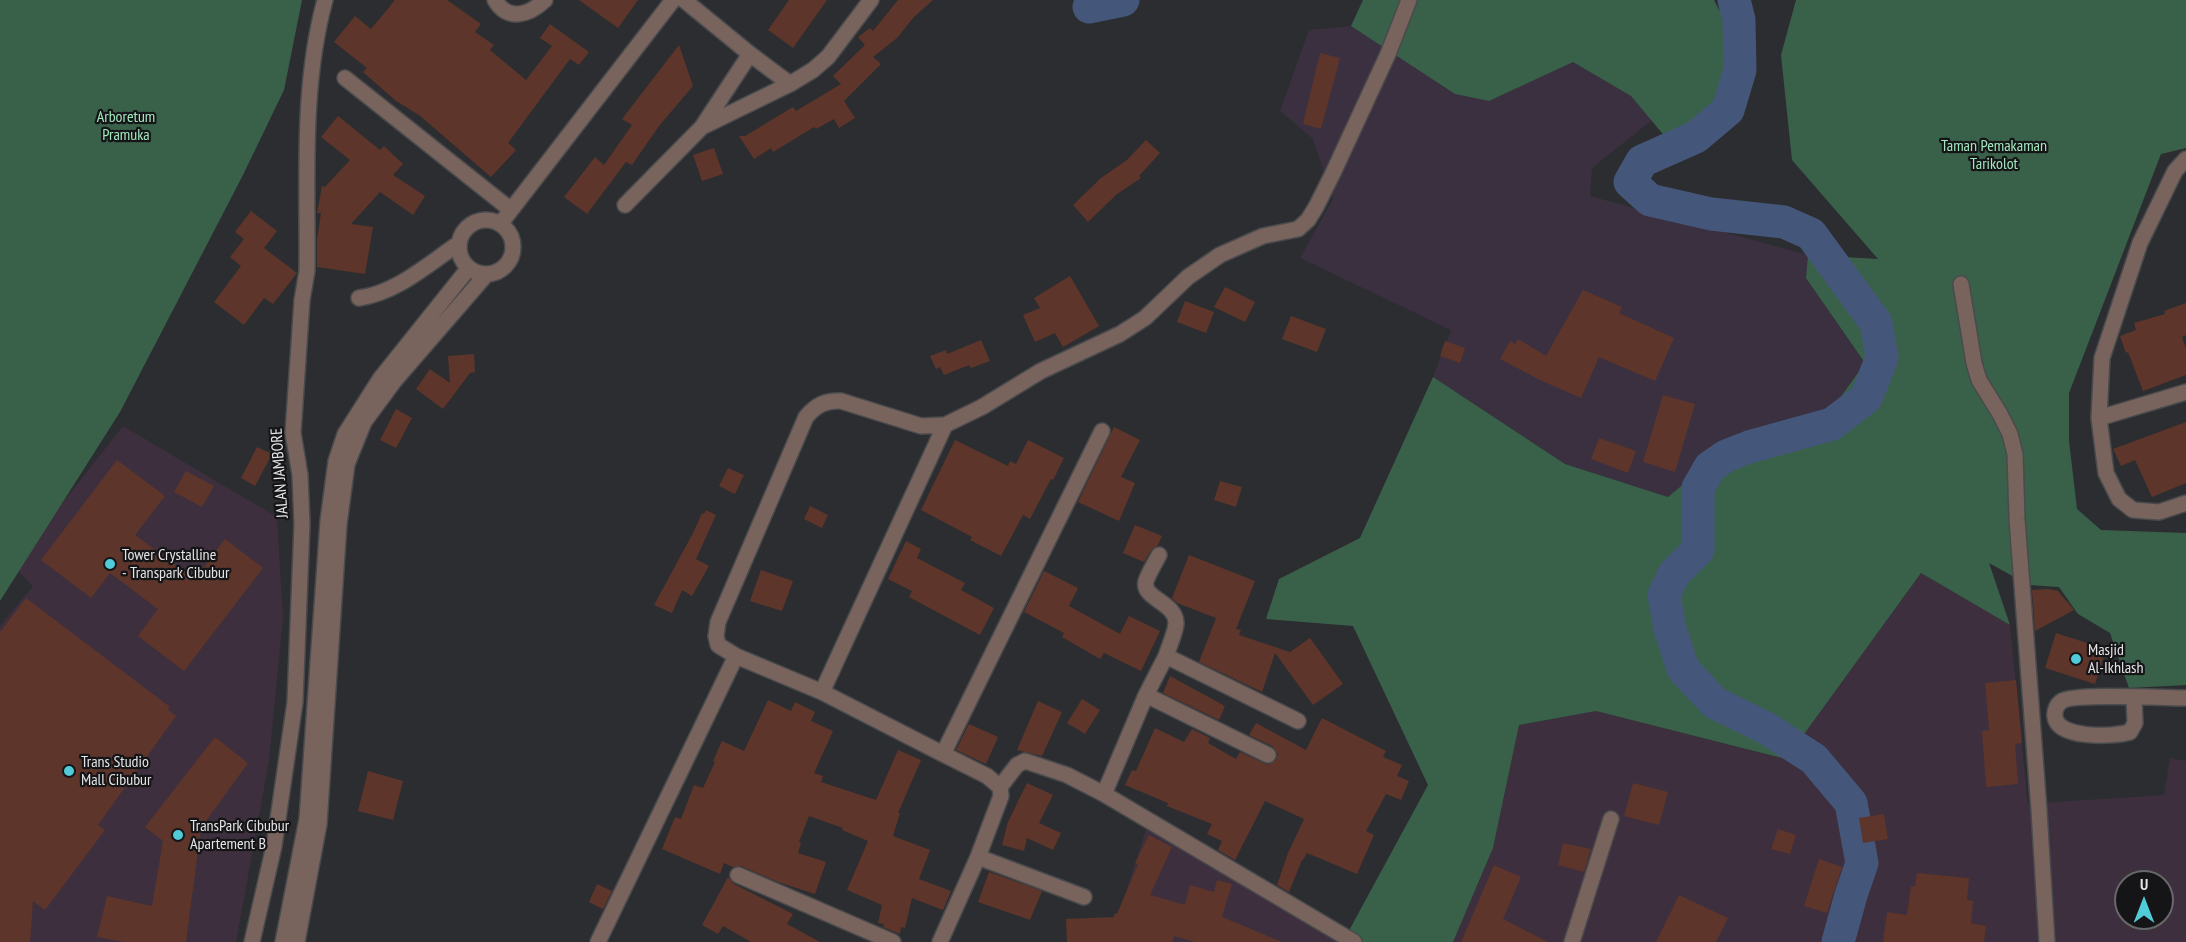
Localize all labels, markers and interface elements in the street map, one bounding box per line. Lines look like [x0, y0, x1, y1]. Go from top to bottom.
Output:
park label: Arboretum Pramuka [97, 107, 155, 145]
park label: Taman Pemakaman Tarikolot [1941, 136, 2047, 174]
street label: JALAN JAMBORE [267, 427, 293, 519]
place label: Tower Crystalline - Transpark Cibubur [122, 545, 229, 583]
marker: Tower Crystalline - Transpark Cibubur [103, 557, 117, 571]
place label: Masjid Al-Ikhlash [2088, 640, 2144, 678]
marker: Masjid Al-Ikhlash [2069, 652, 2083, 666]
place label: Trans Studio Mall Cibubur [81, 752, 151, 790]
marker: Trans Studio Mall Cibubur [62, 764, 76, 778]
place label: TransPark Cibubur Apartement B [190, 816, 289, 854]
marker: TransPark Cibubur Apartement B [171, 828, 185, 842]
north arrow [2114, 870, 2174, 930]
text: U [2140, 874, 2148, 894]

